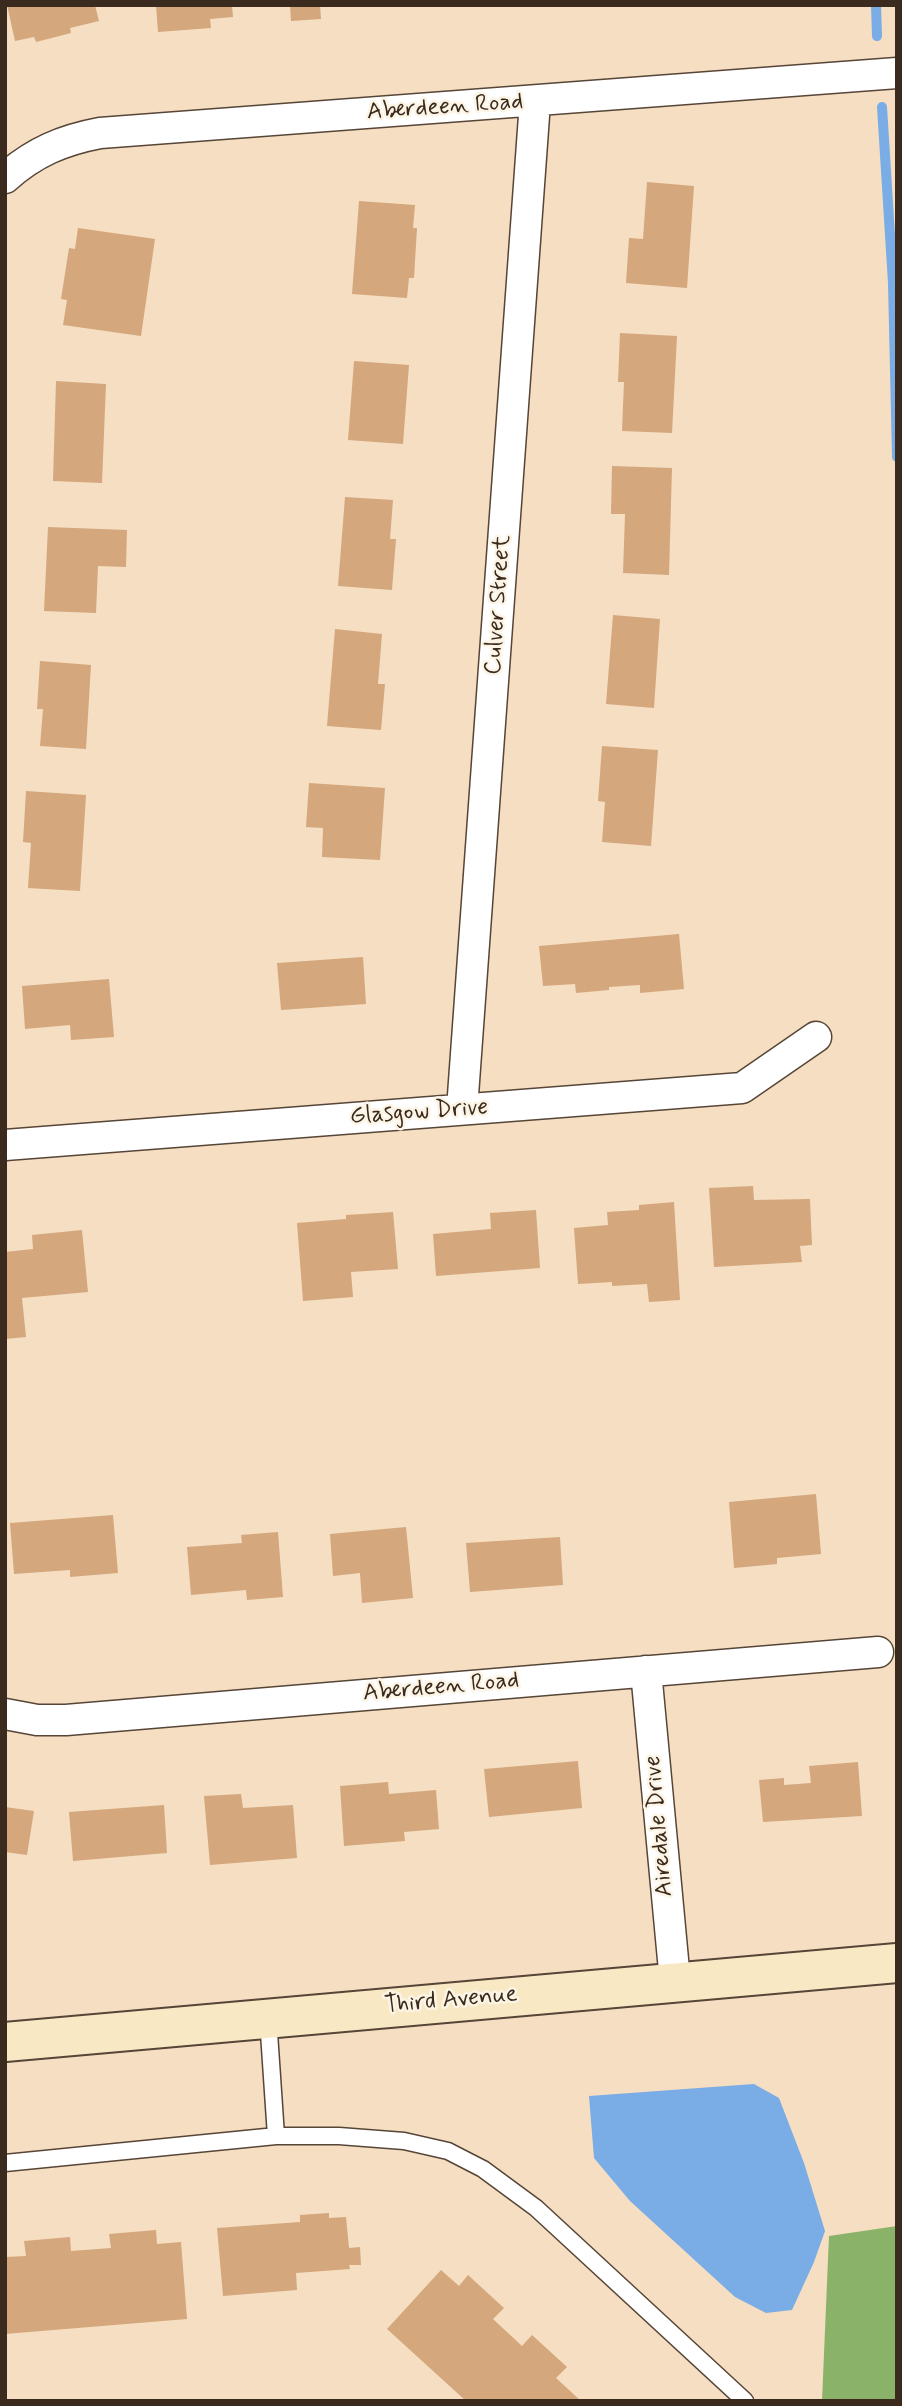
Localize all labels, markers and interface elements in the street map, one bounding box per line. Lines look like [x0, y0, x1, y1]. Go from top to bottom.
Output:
street label: Aberdeen Road [366, 88, 524, 128]
street label: Culver Street [480, 534, 518, 676]
street label: Glasgow Drive [349, 1094, 489, 1132]
street label: Aberdeen Road [362, 1667, 520, 1709]
street label: Airedale Drive [639, 1754, 681, 1898]
street label: Third Avenue [383, 1981, 519, 2021]

